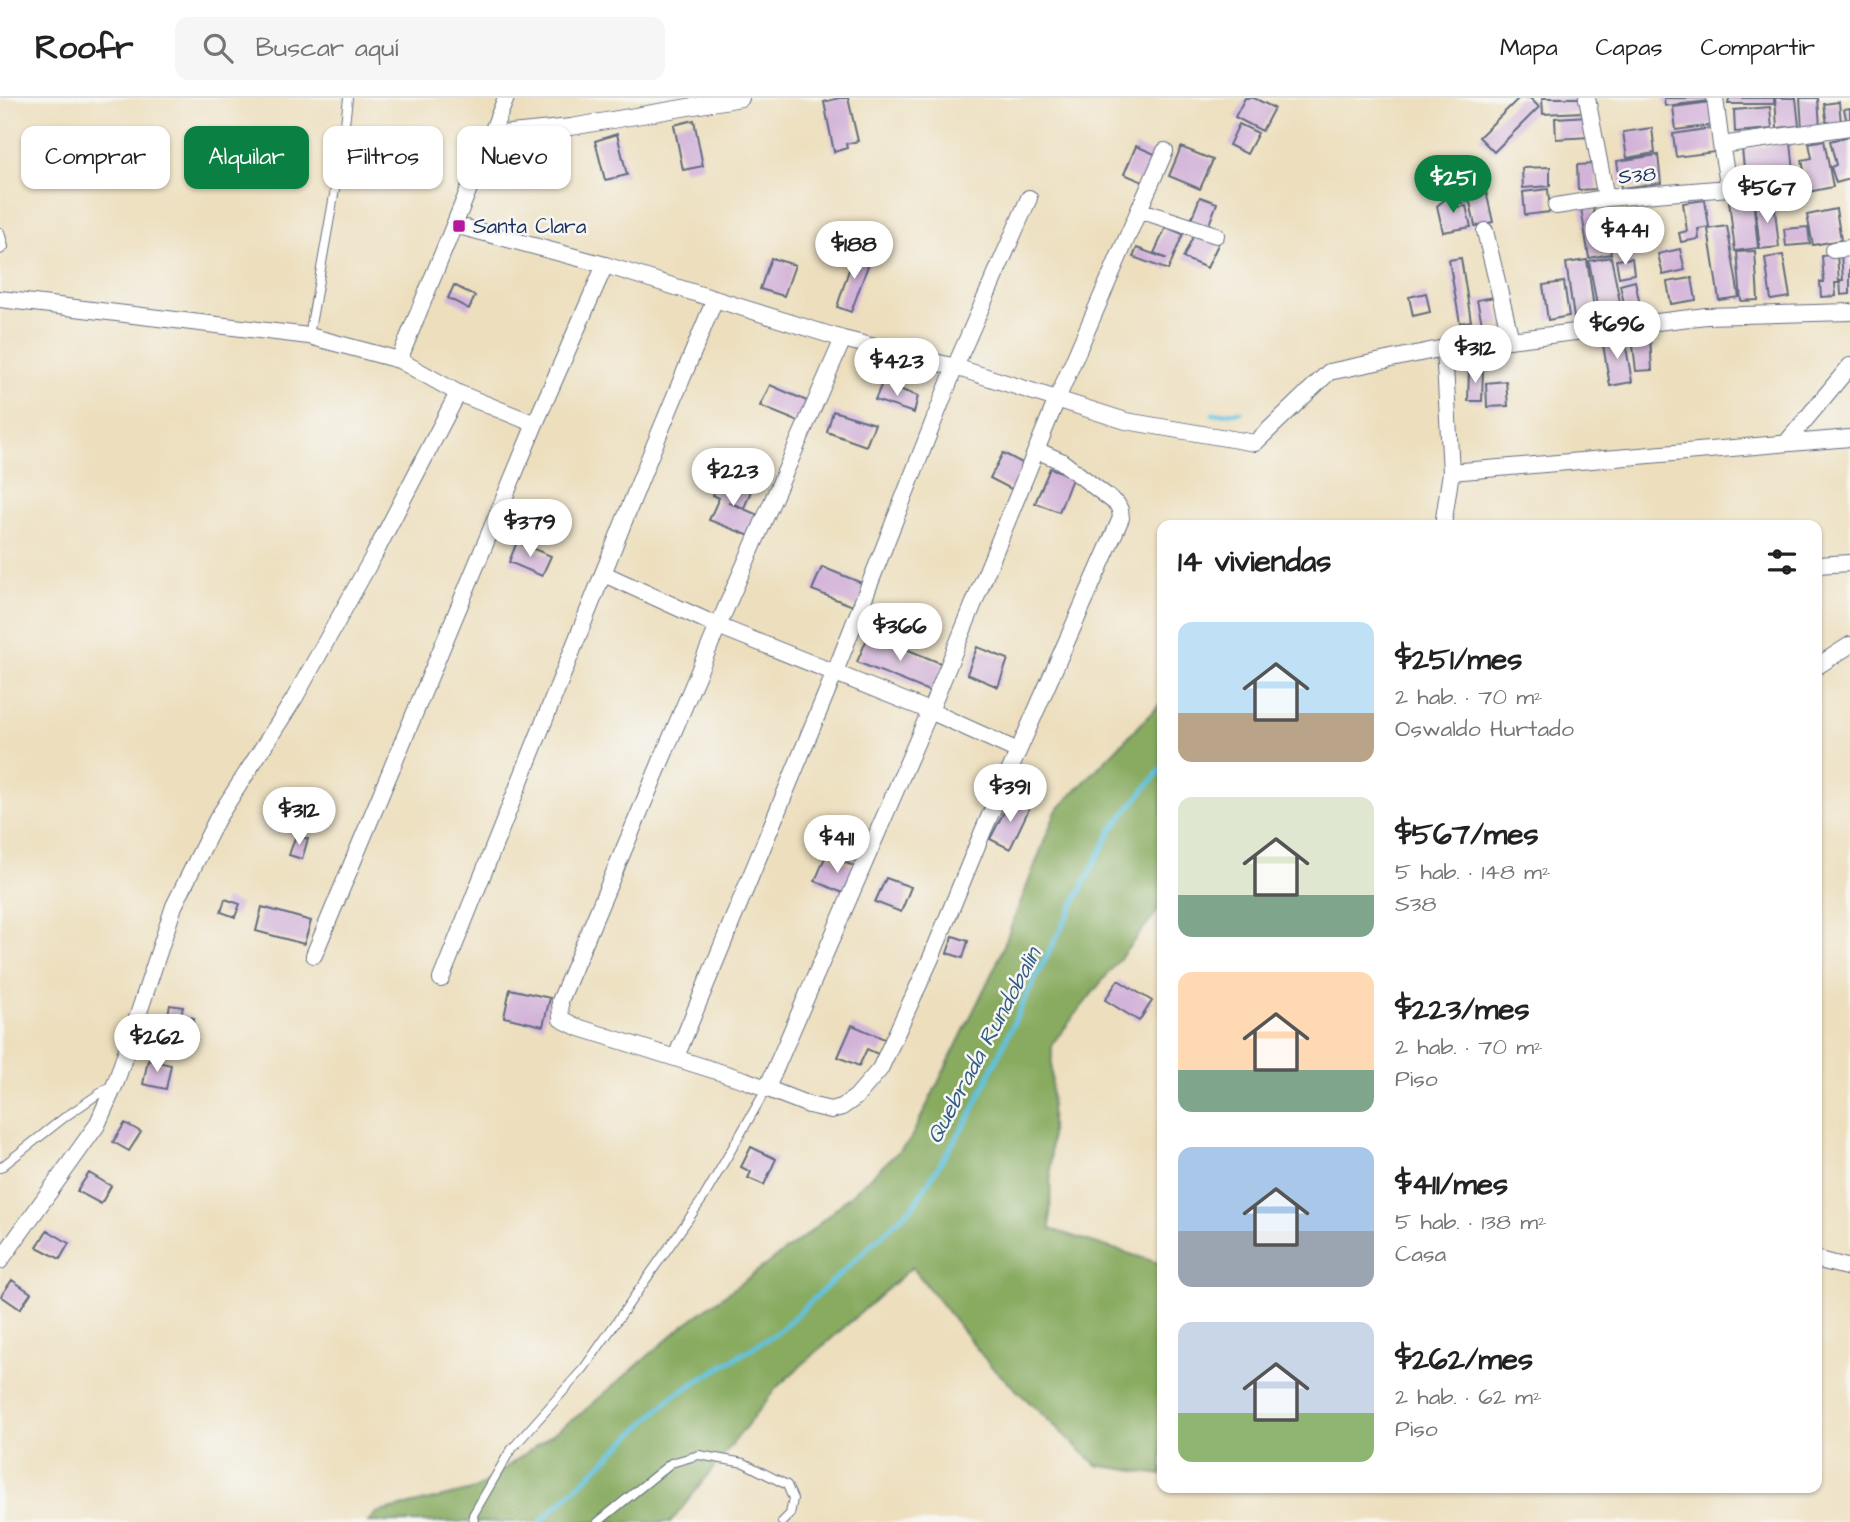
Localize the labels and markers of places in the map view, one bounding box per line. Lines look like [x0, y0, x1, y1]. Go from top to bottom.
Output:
pin: $251 [1412, 156, 1494, 215]
pin: $567 [1726, 166, 1808, 225]
pin: $441 [1584, 208, 1666, 267]
place label: Santa Clara [473, 212, 587, 241]
marker: Santa Clara [451, 218, 467, 234]
pin: $188 [813, 222, 895, 281]
pin: $696 [1576, 302, 1658, 361]
pin: $312 [1434, 326, 1516, 385]
pin: $423 [856, 338, 938, 398]
pin: $223 [692, 448, 774, 508]
pin: $379 [489, 500, 571, 559]
pin: $366 [859, 603, 941, 663]
pin: $391 [969, 764, 1051, 824]
pin: $312 [258, 788, 340, 847]
pin: $411 [796, 816, 878, 875]
pin: $262 [116, 1014, 198, 1074]

